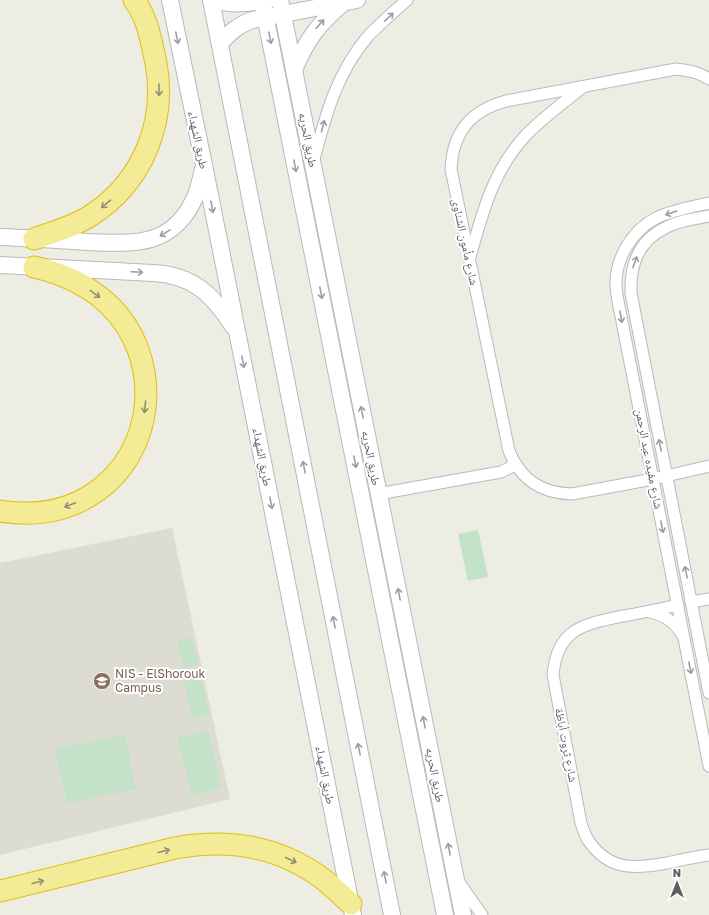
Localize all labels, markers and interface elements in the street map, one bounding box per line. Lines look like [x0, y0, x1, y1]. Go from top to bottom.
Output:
one-way arrow [384, 12, 394, 21]
one-way arrow [316, 19, 325, 29]
one-way arrow [174, 31, 182, 44]
one-way arrow [266, 31, 274, 44]
one-way arrow [155, 83, 162, 96]
street label: طريق الشهداء [185, 109, 212, 171]
street label: طريق الحريه [296, 111, 321, 169]
one-way arrow [320, 120, 327, 133]
one-way arrow [292, 159, 300, 172]
street label: شارع مأمون الشناوى [448, 197, 482, 287]
one-way arrow [101, 200, 111, 209]
one-way arrow [209, 200, 217, 213]
one-way arrow [666, 209, 678, 217]
one-way arrow [159, 229, 170, 237]
one-way arrow [632, 256, 639, 269]
one-way arrow [130, 268, 143, 276]
one-way arrow [317, 286, 325, 299]
one-way arrow [89, 289, 100, 298]
one-way arrow [617, 310, 625, 323]
one-way arrow [239, 355, 247, 368]
one-way arrow [141, 400, 149, 413]
one-way arrow [358, 406, 366, 419]
street label: شارع مفيده عبد الرحمن [631, 407, 667, 511]
street label: طريق الشهداء [249, 426, 276, 488]
street label: طريق الحريه [359, 429, 384, 487]
one-way arrow [656, 438, 664, 451]
one-way arrow [351, 455, 359, 468]
one-way arrow [299, 461, 307, 474]
one-way arrow [267, 496, 275, 509]
one-way arrow [65, 501, 77, 509]
one-way arrow [659, 520, 667, 533]
one-way arrow [681, 566, 689, 579]
one-way arrow [394, 588, 402, 601]
one-way arrow [330, 616, 338, 629]
one-way arrow [686, 661, 694, 674]
place label: NIS - ElShorouk Campus [115, 666, 206, 695]
school or university icon: NIS - ElShorouk Campus [92, 671, 112, 691]
street label: شارع ثروت أباظة [551, 707, 581, 784]
one-way arrow [420, 716, 428, 729]
one-way arrow [355, 743, 363, 756]
street label: طريق الشهداء [312, 744, 339, 806]
street label: طريق الحريه [423, 746, 448, 804]
one-way arrow [445, 843, 453, 856]
one-way arrow [157, 847, 170, 854]
one-way arrow [285, 857, 297, 864]
north arrow [657, 863, 697, 903]
text: N [673, 866, 681, 879]
one-way arrow [380, 871, 388, 884]
one-way arrow [31, 877, 44, 885]

